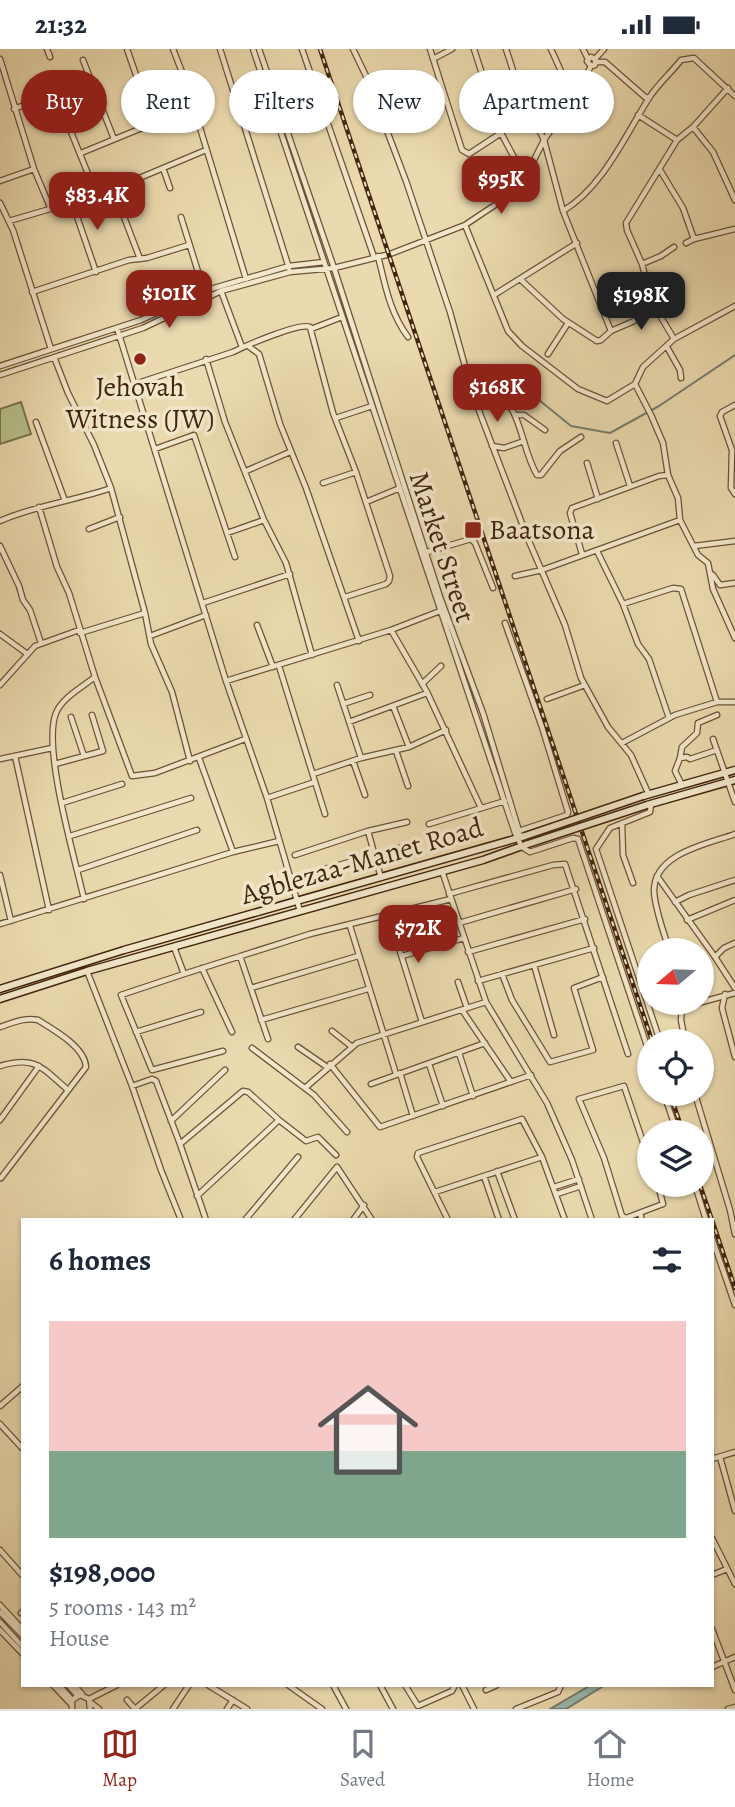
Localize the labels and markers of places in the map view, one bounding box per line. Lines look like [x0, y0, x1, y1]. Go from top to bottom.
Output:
pin: $95K [460, 157, 542, 216]
pin: $83.4K [40, 173, 154, 232]
pin: $101K [120, 271, 218, 330]
pin: $198K [592, 273, 690, 332]
marker: Jehovah Witness (JW) [132, 351, 148, 367]
pin: $168K [448, 365, 546, 424]
place label: Jehovah Witness (JW) [65, 368, 214, 438]
place label: Baatsona [489, 511, 595, 549]
marker: Baatsona [463, 520, 483, 540]
pin: $72K [377, 905, 459, 965]

